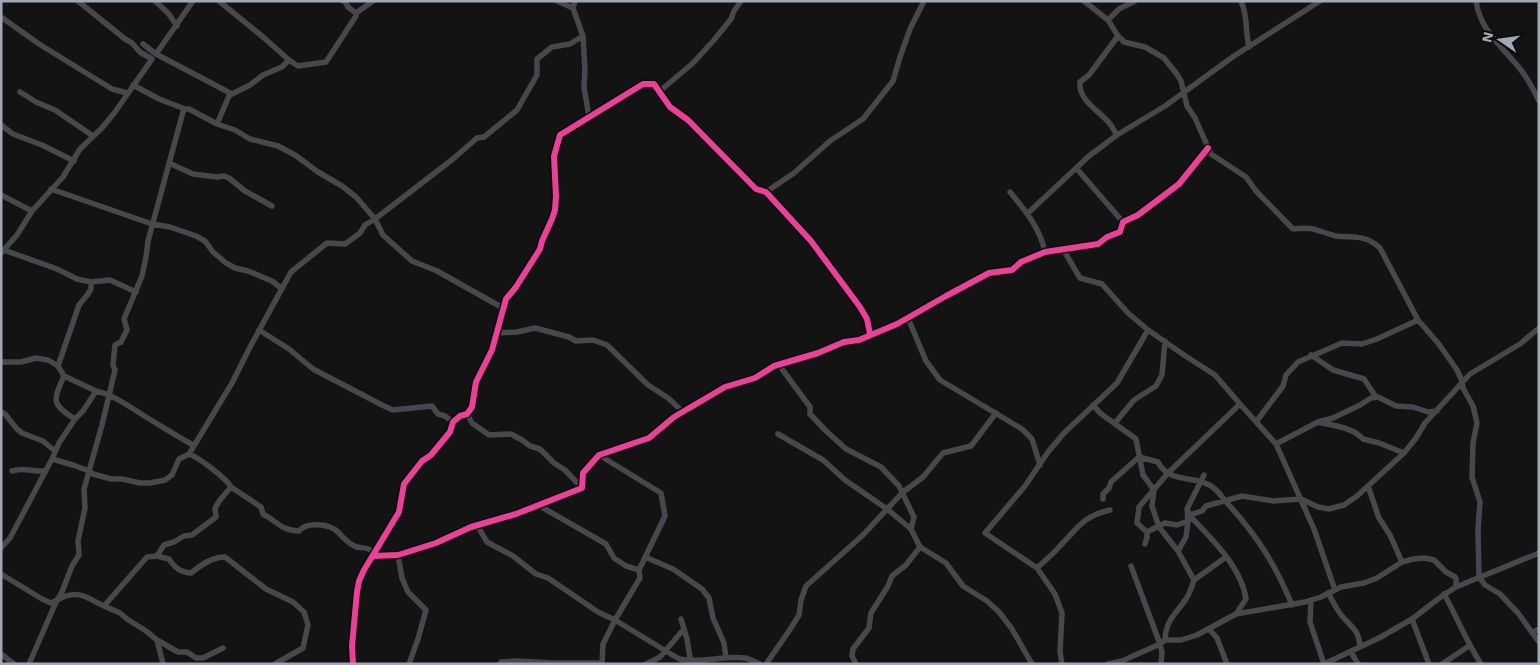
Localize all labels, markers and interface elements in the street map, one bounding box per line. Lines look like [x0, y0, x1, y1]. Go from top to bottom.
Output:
north arrow [1475, 15, 1525, 65]
text: N [1478, 30, 1496, 44]

